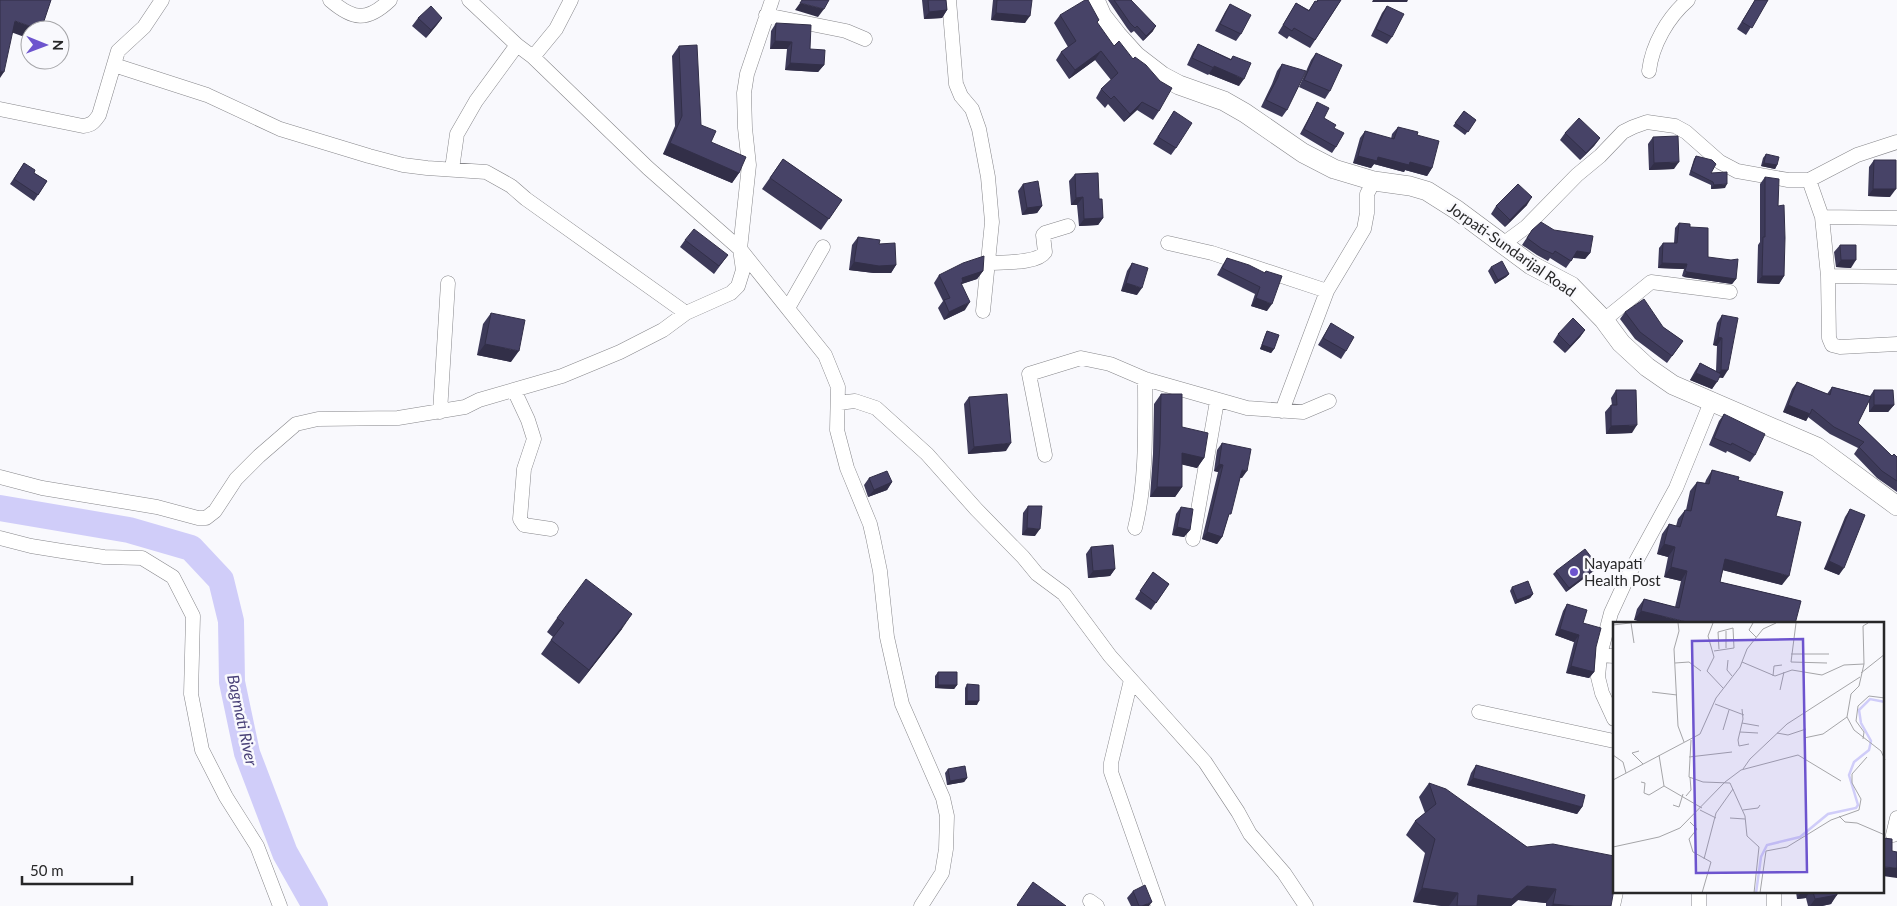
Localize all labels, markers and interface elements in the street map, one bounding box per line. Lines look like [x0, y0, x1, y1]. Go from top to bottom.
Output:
north arrow [20, 20, 70, 70]
text: N [50, 40, 67, 51]
street label: Jorpati-Sundarijal Road [1445, 198, 1579, 300]
place label: Nayapati Health Post [1584, 554, 1661, 589]
marker: Nayapati Health Post [1568, 566, 1580, 578]
inset map [1613, 622, 1884, 894]
water label: Bagmati River [224, 673, 262, 768]
scale bar [22, 854, 132, 886]
text: 50 m [30, 861, 64, 879]

